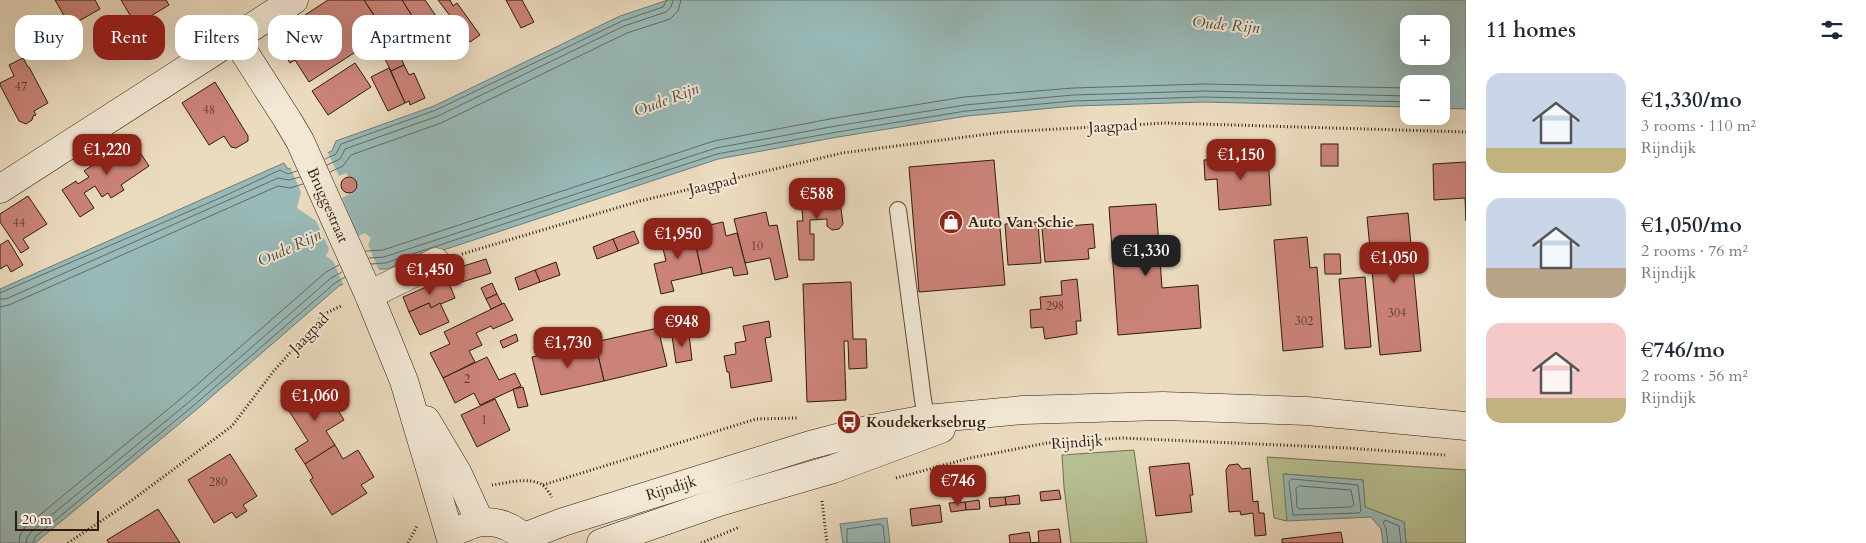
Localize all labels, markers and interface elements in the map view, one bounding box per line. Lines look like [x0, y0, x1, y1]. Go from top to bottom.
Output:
water label: Oude Rijn [1191, 11, 1261, 39]
chip: Buy [15, 15, 83, 60]
chip: Rent [93, 15, 165, 60]
chip: Filters [175, 15, 258, 60]
chip: New [268, 15, 342, 60]
chip: Apartment [352, 15, 469, 60]
map controls [1400, 15, 1450, 125]
button: + [1400, 15, 1450, 65]
text: 11 homes [1486, 16, 1576, 45]
icon: filters [1818, 16, 1846, 44]
button: − [1400, 75, 1450, 125]
water label: Oude Rijn [631, 77, 702, 122]
house number: 47 [15, 79, 27, 95]
text: €1,330/mo [1641, 86, 1742, 115]
icon: home [1526, 93, 1586, 153]
house number: 48 [203, 102, 215, 118]
street label: Jaagpad [1086, 115, 1138, 137]
text: 3 rooms · 110 m² [1641, 115, 1756, 137]
pin: €1,220 [66, 134, 148, 176]
text: Rijndijk [1641, 137, 1696, 159]
pin: €1,150 [1200, 138, 1282, 181]
text: €1,220 [84, 139, 131, 161]
text: €1,150 [1218, 144, 1265, 166]
street label: Bruggestraat [302, 164, 354, 246]
street label: Jaagpad [685, 169, 739, 200]
pin: €588 [787, 178, 847, 220]
text: €588 [800, 183, 834, 205]
shop icon: Auto Van Schie [938, 209, 964, 235]
text: €1,050/mo [1641, 211, 1742, 240]
place label: Auto Van Schie [968, 212, 1074, 232]
house number: 44 [13, 215, 25, 231]
pin: €1,950 [637, 218, 719, 260]
icon: home [1526, 218, 1586, 278]
text: €1,950 [655, 223, 702, 245]
water label: Oude Rijn [254, 224, 325, 272]
pin: €1,330 [1105, 234, 1187, 277]
house number: 10 [751, 238, 763, 254]
text: €1,330 [1123, 240, 1170, 262]
text: 2 rooms · 76 m² [1641, 240, 1748, 262]
pin: €1,050 [1353, 242, 1435, 284]
text: €1,050 [1371, 247, 1418, 269]
pin: €1,450 [389, 254, 471, 296]
text: €1,450 [407, 259, 454, 281]
text: Rijndijk [1641, 262, 1696, 284]
house number: 298 [1046, 298, 1064, 314]
house number: 304 [1388, 305, 1406, 321]
pin: €948 [652, 306, 712, 348]
street label: Jaagpad [283, 308, 333, 359]
text: €948 [665, 311, 699, 333]
house number: 302 [1295, 313, 1313, 329]
pin: €1,730 [527, 326, 609, 369]
text: €1,730 [545, 332, 592, 354]
text: €746/mo [1641, 336, 1725, 365]
icon: home [1526, 343, 1586, 403]
text: 2 rooms · 56 m² [1641, 365, 1748, 387]
house number: 2 [464, 371, 470, 387]
pin: €1,060 [274, 380, 356, 422]
text: €1,060 [292, 385, 339, 407]
text: Rijndijk [1641, 387, 1696, 409]
bus stop icon: Koudekerksebrug [836, 409, 862, 435]
house number: 1 [481, 412, 487, 428]
place label: Koudekerksebrug [866, 412, 986, 432]
street label: Rijndijk [1050, 430, 1104, 454]
pin: €746 [928, 464, 988, 507]
text: €746 [941, 470, 975, 492]
street label: Rijndijk [643, 471, 699, 505]
house number: 280 [209, 474, 227, 490]
scale bar [15, 508, 99, 531]
text: 20 m [22, 510, 52, 529]

